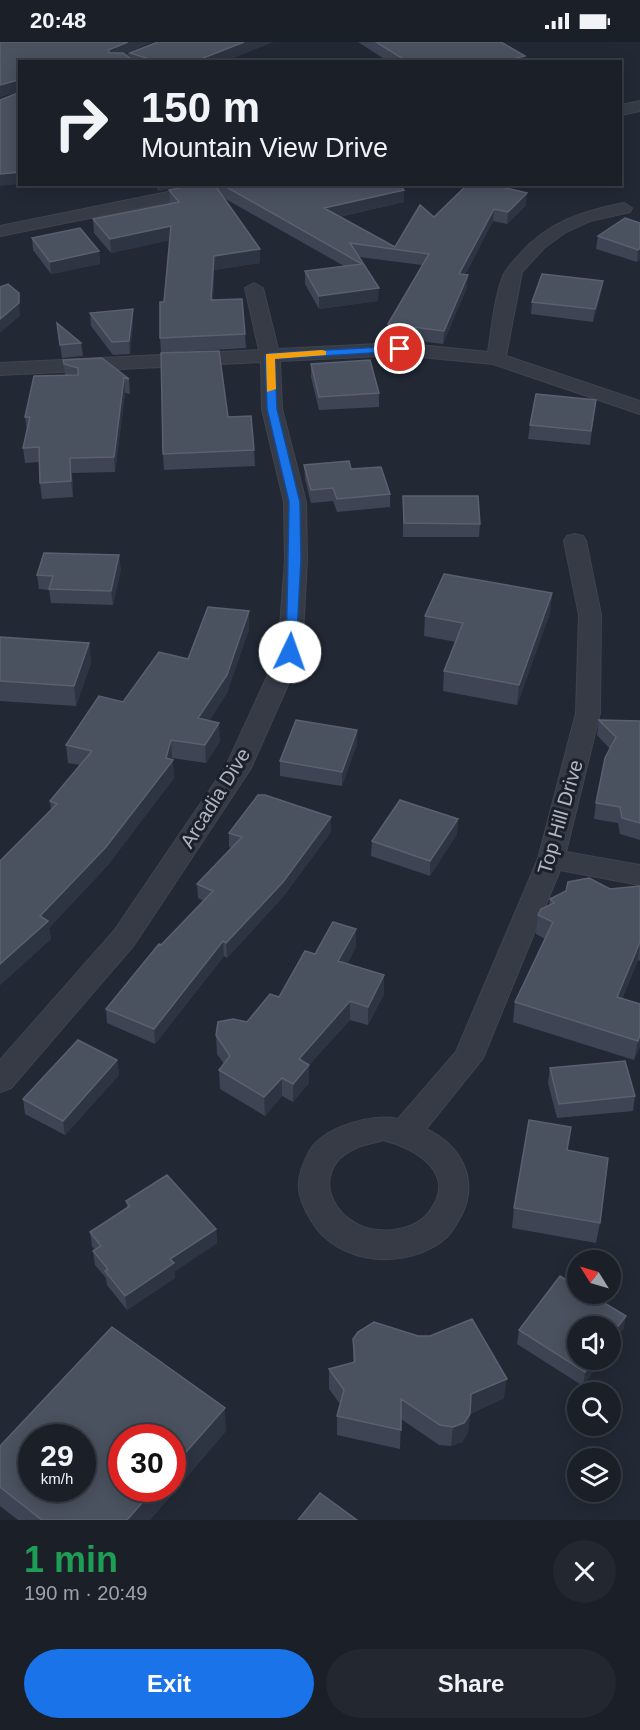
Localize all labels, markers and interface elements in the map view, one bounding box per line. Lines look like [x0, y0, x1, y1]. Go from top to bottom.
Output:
text: 20:48 [30, 8, 86, 33]
icon: right [42, 84, 120, 162]
text: 150 m [141, 84, 260, 131]
text: Mountain View Drive [141, 133, 388, 163]
pin [374, 323, 425, 374]
icon: arrive [383, 332, 416, 365]
position arrow [258, 620, 322, 684]
street label: Arcadia Dive [176, 744, 254, 852]
street label: Top Hill Drive [533, 757, 587, 877]
north arrow [567, 1250, 621, 1304]
map controls [567, 1250, 621, 1502]
button: sound [567, 1316, 621, 1370]
button: search [567, 1382, 621, 1436]
speed limit sign: 30 [108, 1424, 186, 1502]
text: 29 [40, 1439, 74, 1472]
button: layers [567, 1448, 621, 1502]
text: km/h [41, 1470, 73, 1487]
text: 1 min [24, 1539, 118, 1580]
button: close [553, 1540, 616, 1603]
text: 190 m · 20:49 [24, 1582, 147, 1604]
button: Exit [24, 1649, 314, 1718]
button: Share [326, 1649, 616, 1718]

